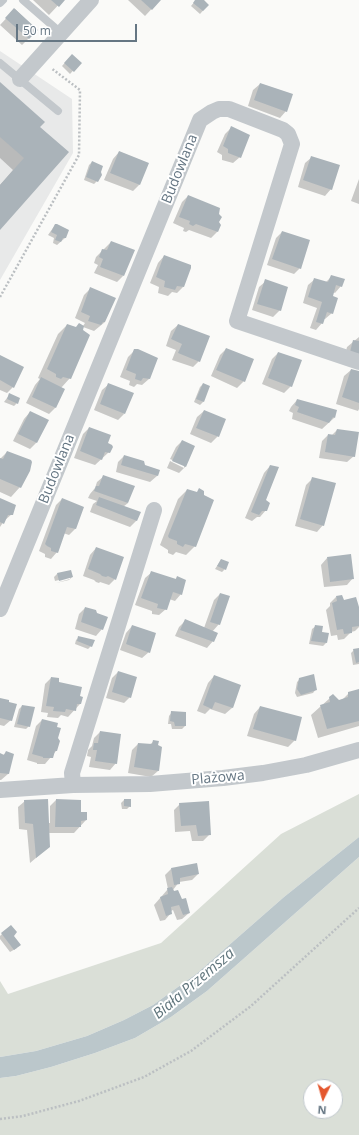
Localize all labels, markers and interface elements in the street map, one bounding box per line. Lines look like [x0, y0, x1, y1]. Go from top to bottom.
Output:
scale bar [18, 16, 139, 42]
text: 50 m [23, 22, 51, 39]
street label: Budowlana [159, 132, 201, 206]
street label: Budowlana [36, 432, 78, 506]
street label: Plażowa [191, 767, 245, 789]
water label: Biała Przemsza [150, 945, 238, 1023]
north arrow [303, 1079, 343, 1119]
text: N [317, 1103, 327, 1118]

